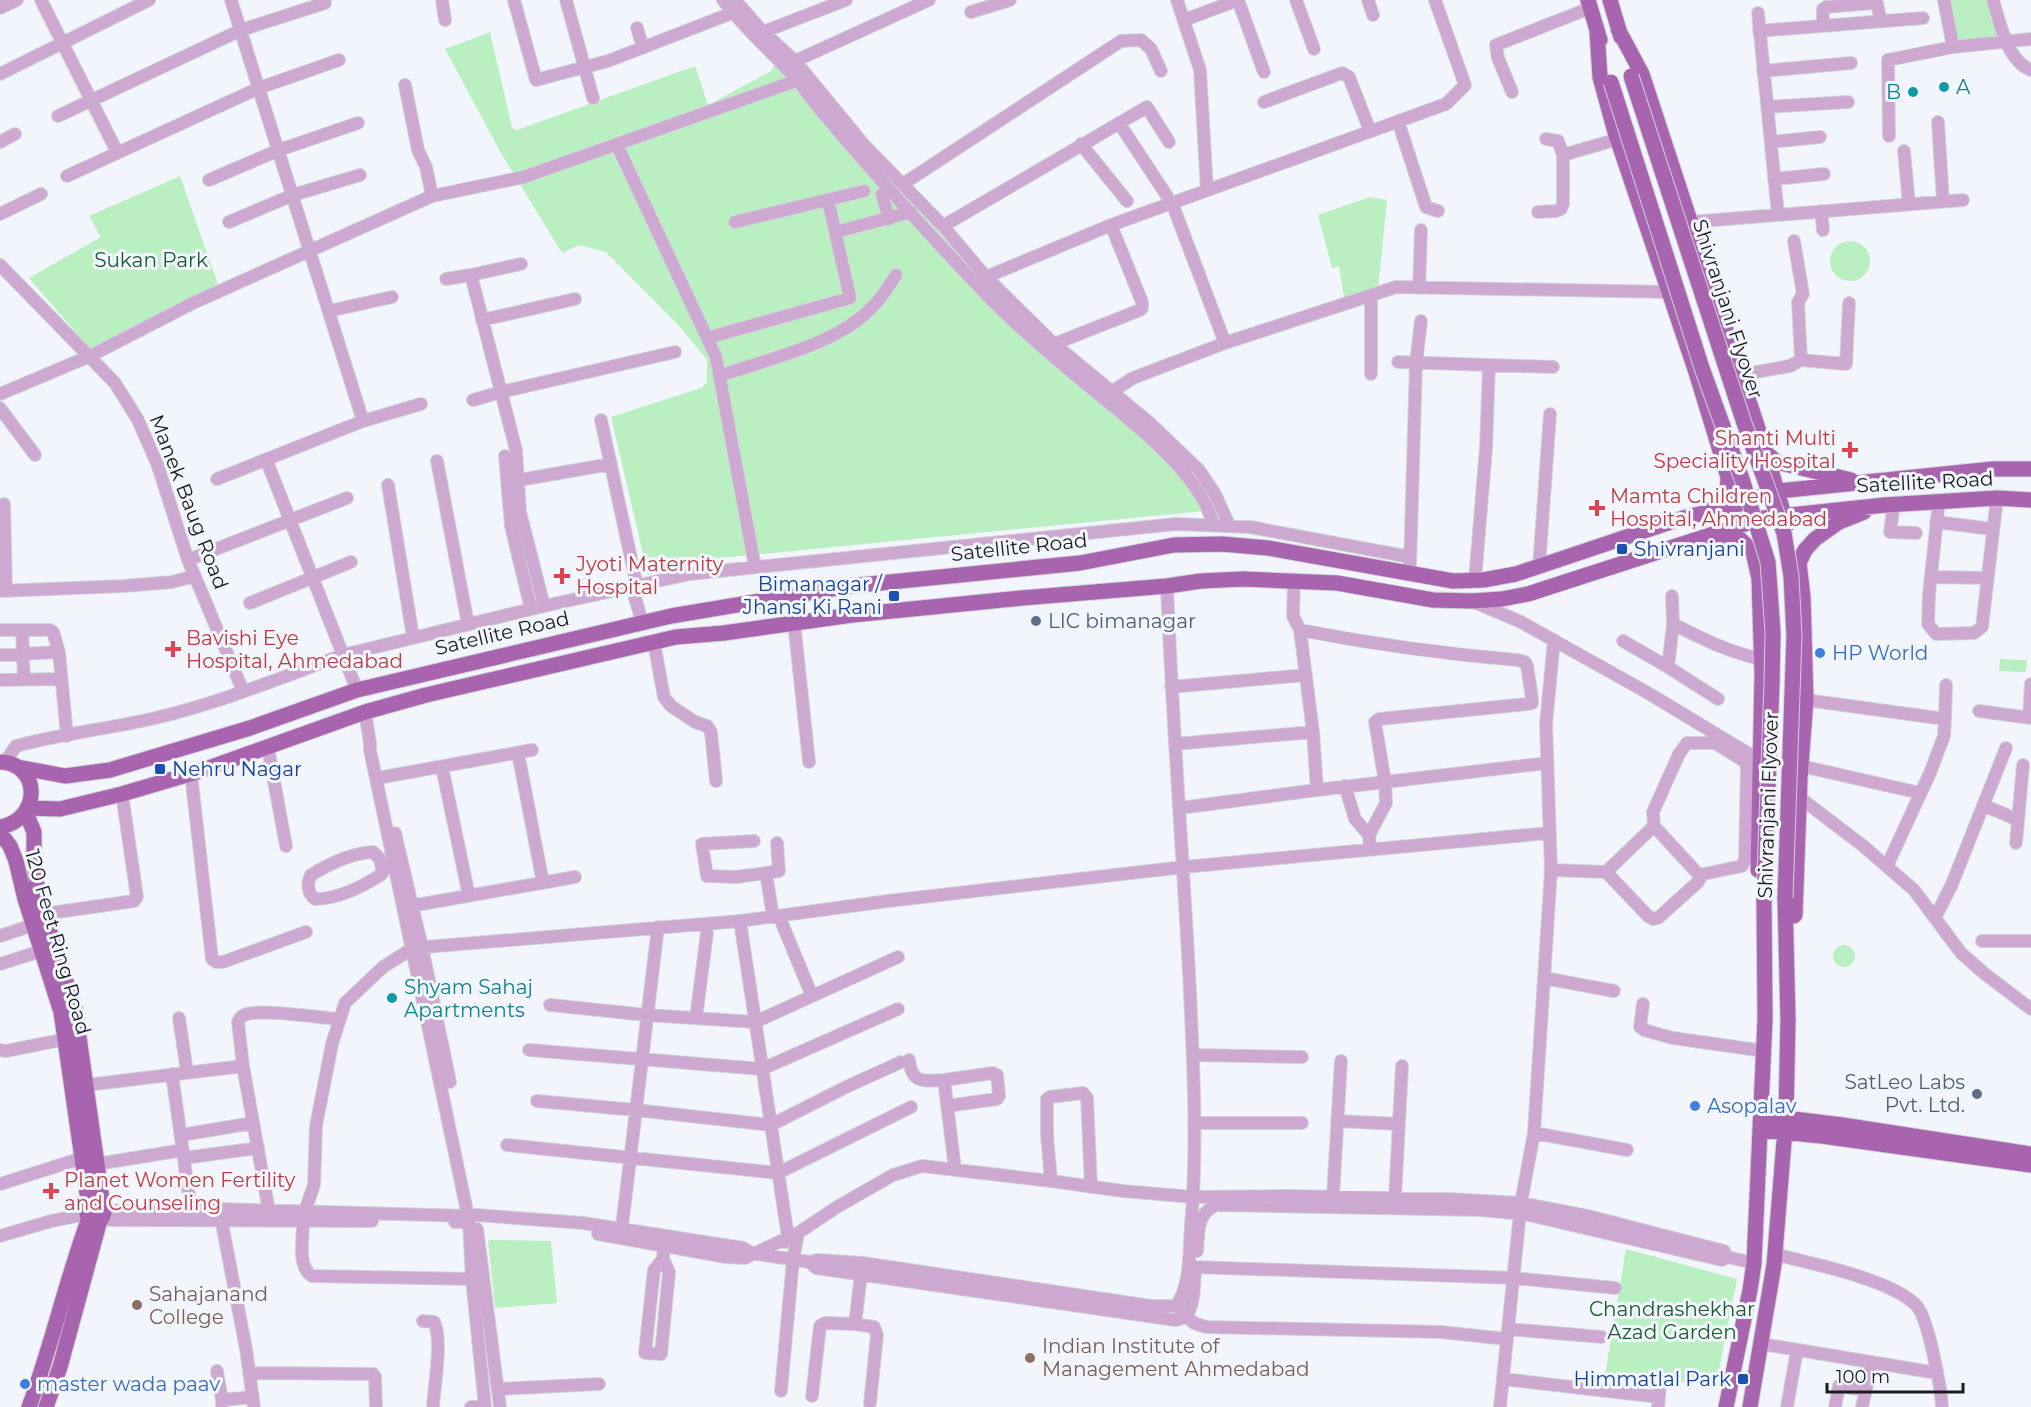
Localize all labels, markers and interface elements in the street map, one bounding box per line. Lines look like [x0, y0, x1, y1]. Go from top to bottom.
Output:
place label: A [1956, 75, 1971, 99]
place label: B [1886, 80, 1901, 104]
marker: A [1937, 80, 1951, 94]
marker: B [1906, 85, 1920, 99]
street label: Shivranjani Flyover [1688, 216, 1768, 402]
park label: Sukan Park [94, 248, 208, 272]
street label: Manek Baug Road [145, 411, 233, 593]
place label: Shanti Multi Speciality Hospital [1653, 426, 1836, 473]
marker: Shanti Multi Speciality Hospital [1841, 441, 1859, 459]
street label: Satellite Road [1856, 466, 1994, 498]
place label: Mamta Children Hospital, Ahmedabad [1610, 484, 1827, 531]
marker: Mamta Children Hospital, Ahmedabad [1588, 499, 1606, 517]
street label: Satellite Road [949, 528, 1089, 566]
place label: Shivranjani [1634, 537, 1745, 561]
marker: Shivranjani [1615, 542, 1629, 556]
place label: Jyoti Maternity Hospital [575, 552, 724, 599]
marker: Jyoti Maternity Hospital [553, 567, 571, 585]
place label: Bimanagar / Jhansi Ki Rani [742, 572, 883, 619]
marker: Bimanagar / Jhansi Ki Rani [887, 589, 901, 603]
street label: Satellite Road [432, 606, 572, 660]
place label: LIC bimanagar [1048, 609, 1196, 633]
marker: LIC bimanagar [1029, 614, 1043, 628]
place label: Bavishi Eye Hospital, Ahmedabad [186, 626, 403, 673]
marker: Bavishi Eye Hospital, Ahmedabad [164, 640, 182, 658]
place label: HP World [1832, 641, 1928, 665]
marker: HP World [1813, 646, 1827, 660]
street label: Shivranjani Flyover [1753, 711, 1783, 899]
place label: Nehru Nagar [172, 757, 302, 781]
marker: Nehru Nagar [153, 762, 167, 776]
street label: 120 Feet Ring Road [20, 847, 96, 1037]
place label: Shyam Sahaj Apartments [404, 975, 533, 1022]
marker: Shyam Sahaj Apartments [385, 991, 399, 1005]
place label: SatLeo Labs Pvt. Ltd. [1844, 1070, 1965, 1117]
marker: SatLeo Labs Pvt. Ltd. [1970, 1087, 1984, 1101]
place label: Asopalav [1707, 1094, 1797, 1118]
marker: Asopalav [1688, 1099, 1702, 1113]
place label: Planet Women Fertility and Counseling [64, 1168, 295, 1215]
marker: Planet Women Fertility and Counseling [42, 1182, 60, 1200]
place label: Sahajanand College [149, 1282, 268, 1329]
park label: Chandrashekhar Azad Garden [1589, 1297, 1755, 1344]
marker: Sahajanand College [130, 1298, 144, 1312]
place label: Indian Institute of Management Ahmedabad [1042, 1334, 1310, 1381]
marker: Indian Institute of Management Ahmedabad [1023, 1351, 1037, 1365]
scale bar [1827, 1356, 1964, 1394]
text: 100 m [1836, 1366, 1890, 1388]
place label: Himmatlal Park [1574, 1367, 1731, 1391]
place label: master wada paav [37, 1372, 220, 1396]
marker: Himmatlal Park [1736, 1372, 1750, 1386]
marker: master wada paav [18, 1377, 32, 1391]

